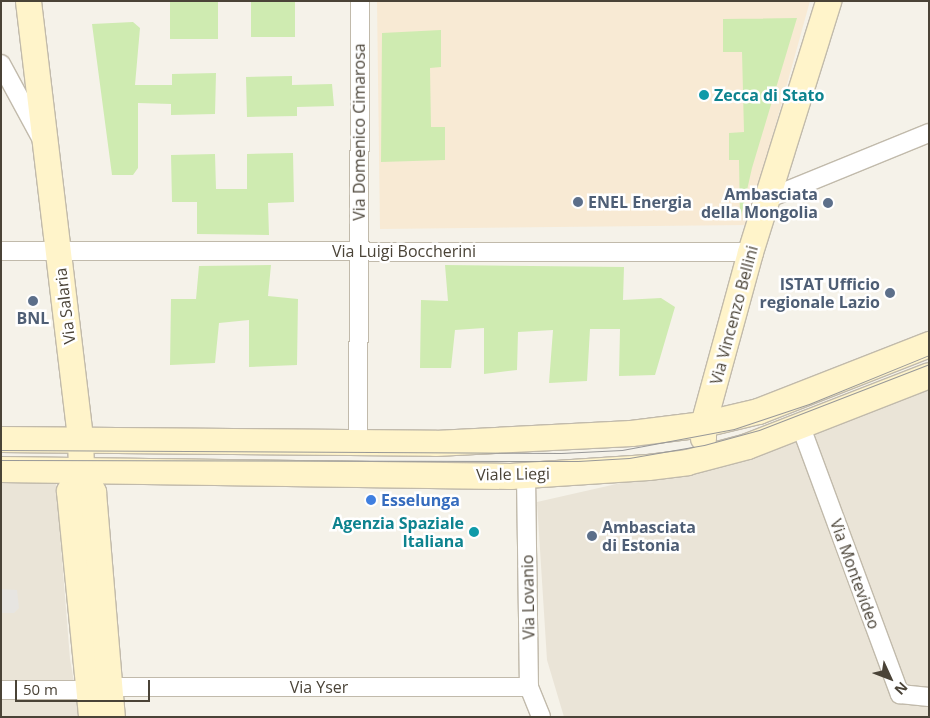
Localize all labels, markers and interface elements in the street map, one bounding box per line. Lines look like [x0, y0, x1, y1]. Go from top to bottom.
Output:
street label: Via Domenico Cimarosa [349, 43, 369, 221]
place label: Zecca di Stato [714, 85, 824, 105]
marker: Zecca di Stato [698, 89, 710, 101]
place label: Ambasciata della Mongolia [701, 184, 818, 222]
place label: ENEL Energia [588, 192, 692, 212]
marker: ENEL Energia [572, 196, 584, 208]
marker: Ambasciata della Mongolia [822, 197, 834, 209]
street label: Via Luigi Boccherini [332, 241, 476, 261]
street label: Via Vincenzo Bellini [706, 243, 762, 387]
street label: Via Salaria [51, 267, 79, 345]
place label: ISTAT Ufficio regionale Lazio [759, 274, 880, 312]
marker: ISTAT Ufficio regionale Lazio [884, 287, 896, 299]
marker: BNL [27, 295, 39, 307]
place label: BNL [17, 308, 49, 328]
street label: Viale Liegi [476, 464, 550, 484]
place label: Esselunga [381, 490, 460, 510]
marker: Esselunga [365, 494, 377, 506]
place label: Agenzia Spaziale Italiana [332, 513, 464, 551]
street label: Via Montevideo [826, 516, 884, 632]
place label: Ambasciata di Estonia [602, 517, 696, 555]
marker: Agenzia Spaziale Italiana [468, 526, 480, 538]
marker: Ambasciata di Estonia [586, 530, 598, 542]
street label: Via Lovanio [518, 554, 538, 640]
north arrow [865, 653, 915, 703]
scale bar [18, 670, 152, 702]
street label: Via Yser [290, 677, 348, 697]
text: N [891, 678, 912, 699]
text: 50 m [23, 679, 58, 699]

